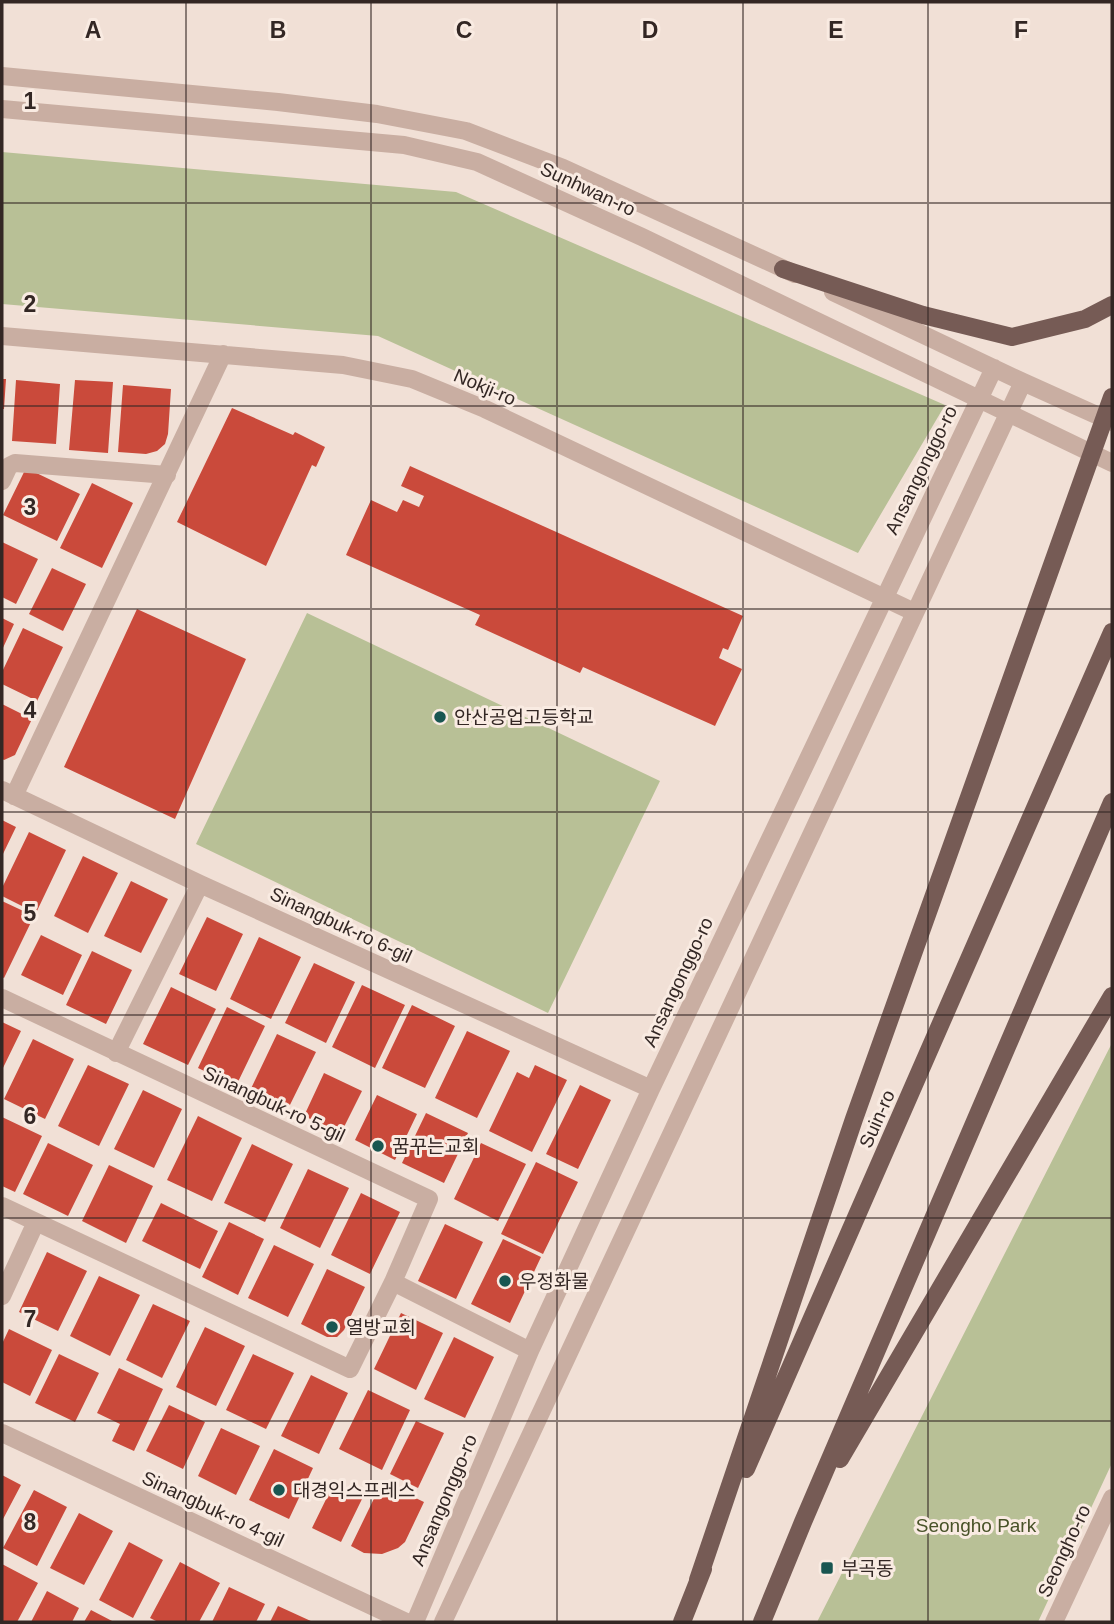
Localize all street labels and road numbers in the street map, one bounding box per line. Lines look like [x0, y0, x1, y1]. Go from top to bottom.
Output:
street label: Sunhwan-ro [537, 158, 639, 220]
street label: Nokji-ro [451, 365, 519, 409]
street label: Ansangonggo-ro [881, 402, 961, 538]
street label: Sinangbuk-ro 6-gil [267, 883, 415, 967]
street label: Ansangonggo-ro [639, 914, 717, 1050]
street label: Sinangbuk-ro 5-gil [200, 1062, 348, 1146]
street label: Suin-ro [855, 1087, 899, 1151]
street label: Ansangonggo-ro [407, 1431, 481, 1569]
street label: Sinangbuk-ro 4-gil [139, 1467, 287, 1551]
street label: Seongho-ro [1034, 1502, 1094, 1600]

